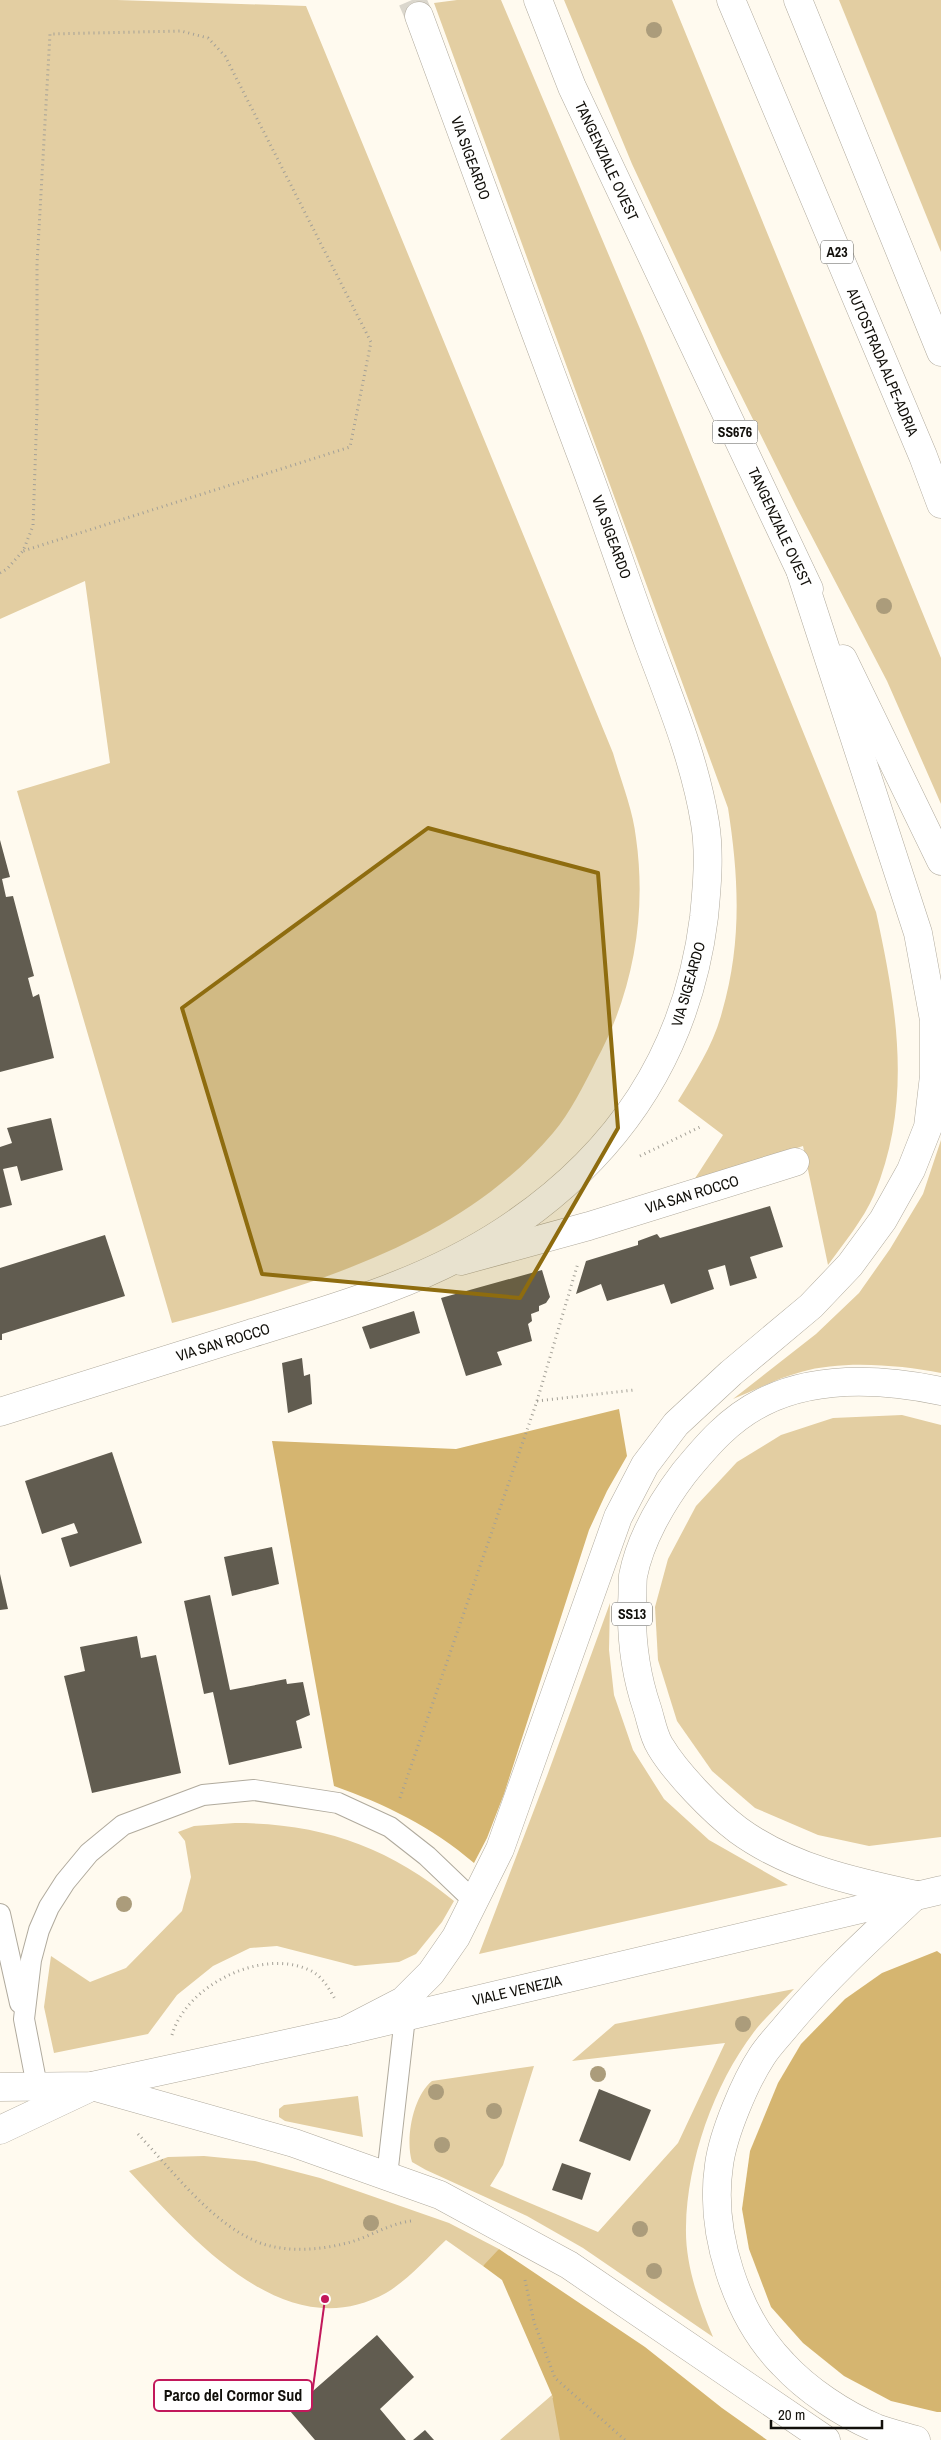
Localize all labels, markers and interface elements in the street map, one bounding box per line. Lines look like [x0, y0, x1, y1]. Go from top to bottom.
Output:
street label: TANGENZIALE OVEST [570, 98, 644, 225]
street label: VIA SIGEARDO [446, 113, 496, 203]
road number: A23 [821, 240, 853, 264]
street label: AUTOSTRADA ALPE-ADRIA [842, 284, 924, 440]
road number: SS676 [712, 421, 758, 444]
street label: TANGENZIALE OVEST [743, 464, 817, 591]
street label: VIA SIGEARDO [587, 492, 637, 582]
street label: VIA SIGEARDO [666, 939, 710, 1029]
street label: VIA SAN ROCCO [643, 1170, 741, 1218]
street label: VIA SAN ROCCO [174, 1318, 272, 1366]
road number: SS13 [612, 1602, 652, 1626]
street label: VIALE VENEZIA [470, 1969, 564, 2010]
callout: Parco del Cormor Sud [154, 2380, 312, 2411]
text: Parco del Cormor Sud [164, 2384, 302, 2406]
scale bar [771, 2398, 882, 2430]
text: 20 m [778, 2404, 805, 2425]

